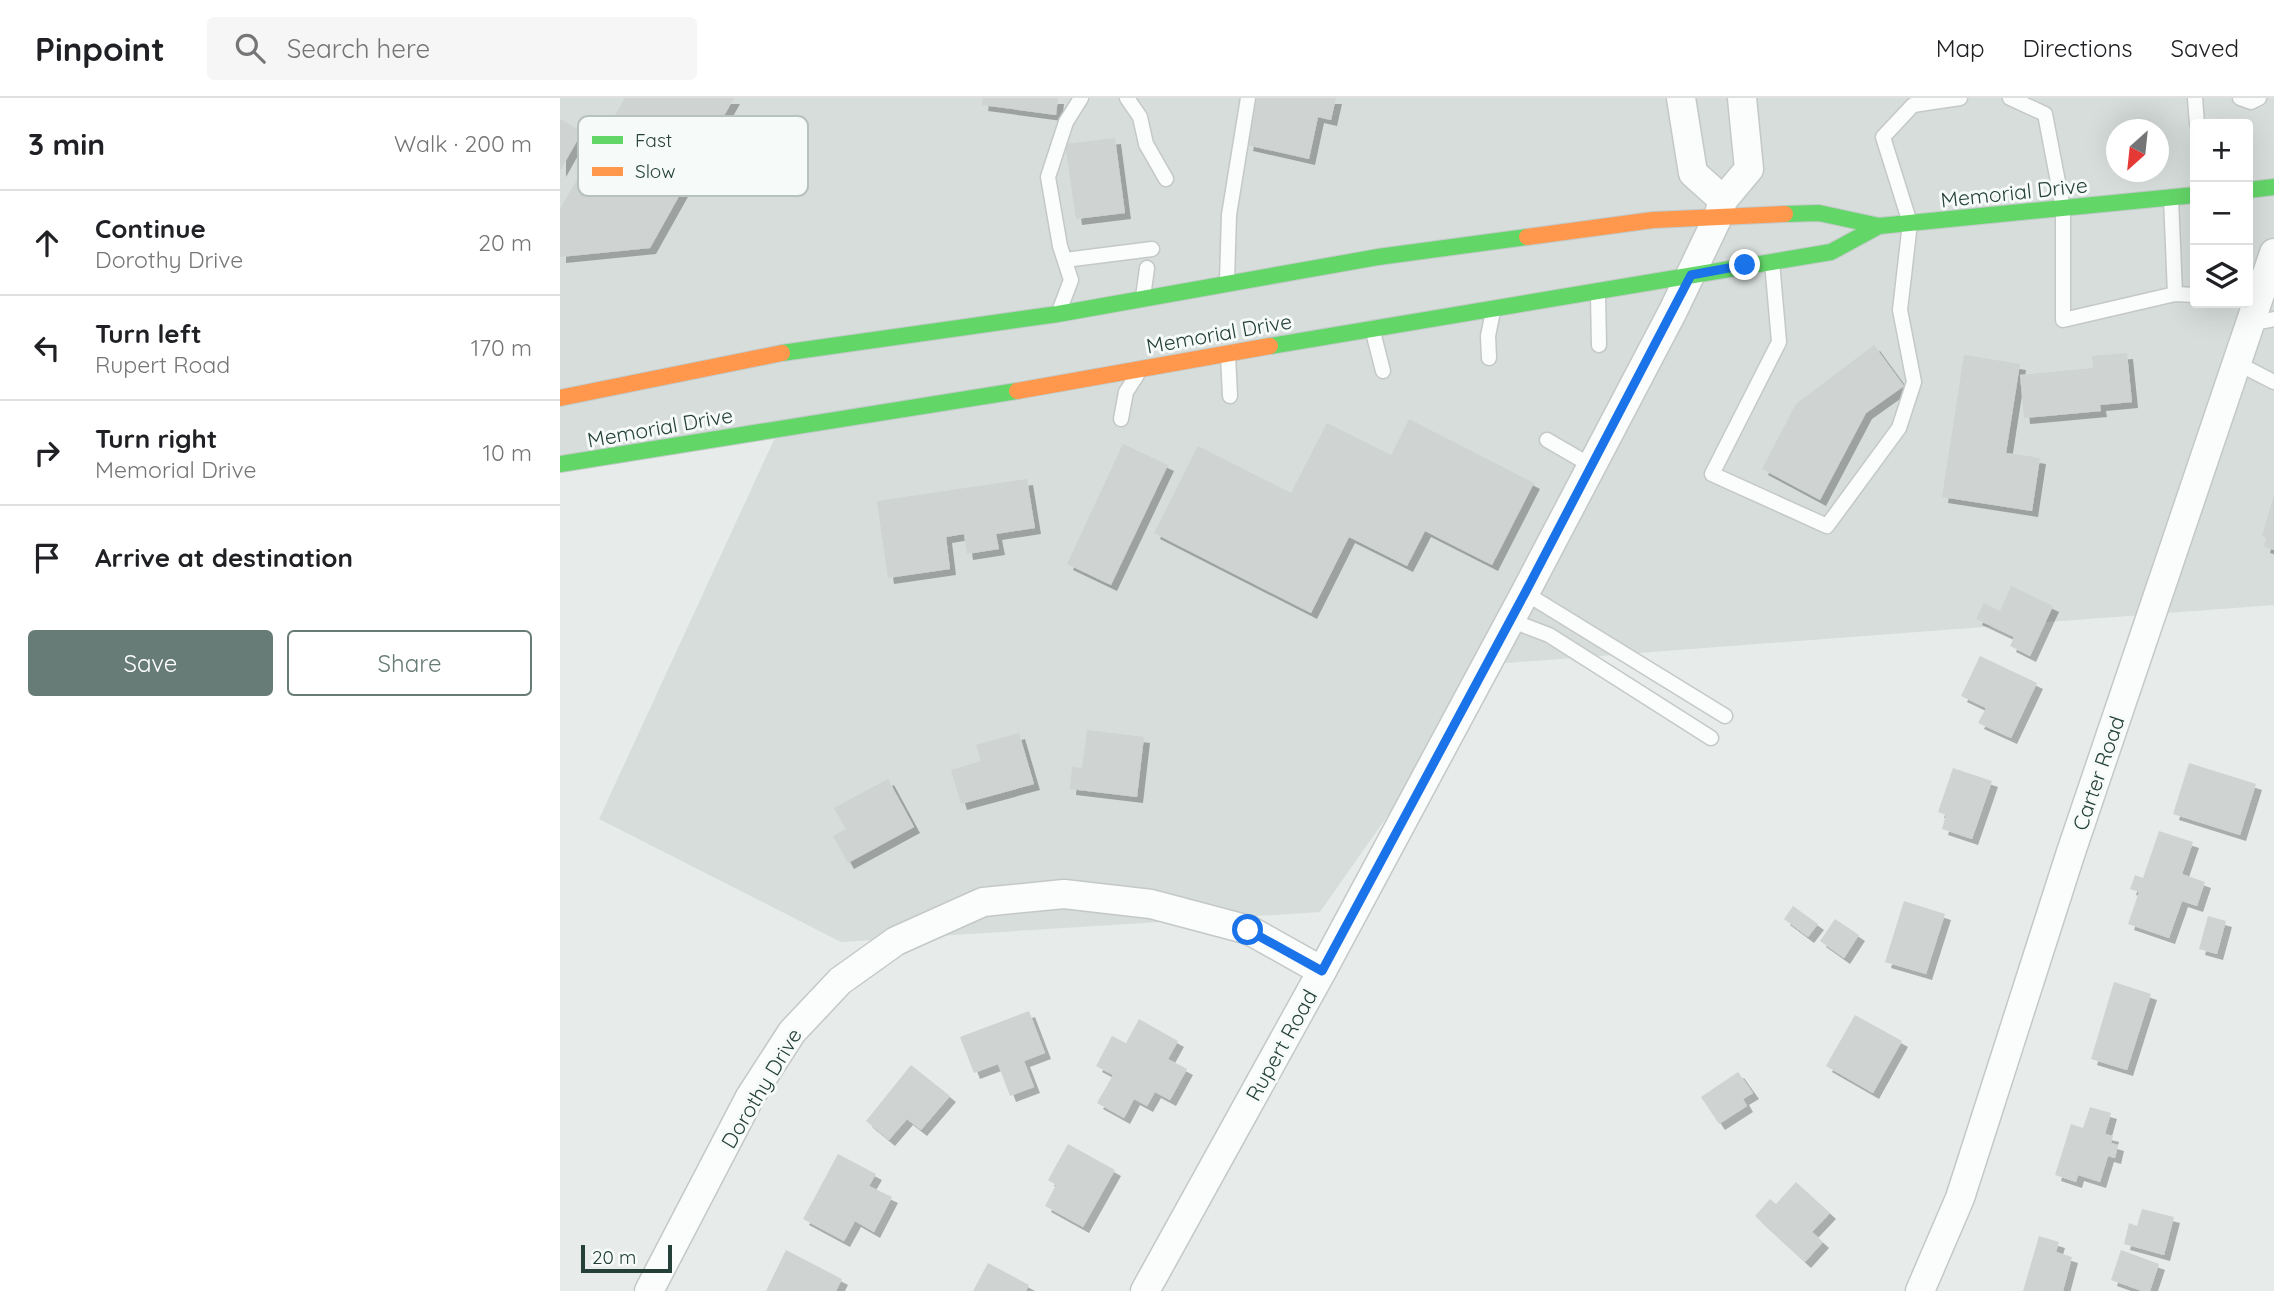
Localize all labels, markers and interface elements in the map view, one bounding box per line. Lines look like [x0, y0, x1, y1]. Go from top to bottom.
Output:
search box [207, 17, 697, 80]
text: Pinpoint [35, 28, 165, 69]
icon: search [231, 29, 269, 67]
text: Search here [287, 32, 430, 65]
text: Map [1936, 33, 1985, 63]
text: Directions [2023, 33, 2133, 63]
text: Saved [2171, 33, 2239, 63]
legend [578, 116, 808, 196]
north arrow [2106, 119, 2169, 182]
map controls [2190, 119, 2253, 308]
button: + [2190, 119, 2253, 182]
text: 3 min [28, 125, 105, 163]
text: Fast [635, 128, 672, 152]
text: Walk · 200 m [394, 129, 532, 158]
text: Slow [635, 159, 676, 183]
street label: Memorial Drive [1939, 171, 2089, 213]
button: − [2190, 182, 2253, 245]
text: Continue [95, 212, 206, 245]
icon: ahead [28, 224, 66, 262]
text: 20 m [478, 228, 532, 257]
text: Dorothy Drive [95, 245, 243, 274]
button: layers [2190, 245, 2253, 308]
route end [1729, 249, 1760, 280]
street label: Memorial Drive [1144, 307, 1294, 359]
text: Turn left [95, 317, 202, 350]
icon: left [28, 329, 66, 367]
text: 170 m [471, 333, 532, 362]
text: Rupert Road [95, 350, 230, 379]
street label: Memorial Drive [585, 401, 735, 453]
text: Turn right [95, 422, 217, 455]
icon: right [28, 434, 66, 472]
text: 10 m [483, 438, 532, 467]
text: Memorial Drive [95, 455, 257, 484]
icon: arrive [28, 539, 66, 577]
text: Arrive at destination [95, 541, 353, 574]
button: Save [28, 630, 273, 696]
button: Share [287, 630, 532, 696]
street label: Carter Road [2066, 712, 2130, 834]
route start [1232, 914, 1263, 945]
street label: Rupert Road [1240, 985, 1322, 1105]
street label: Dorothy Drive [715, 1023, 807, 1153]
scale bar [581, 1242, 672, 1274]
text: 20 m [592, 1245, 636, 1269]

